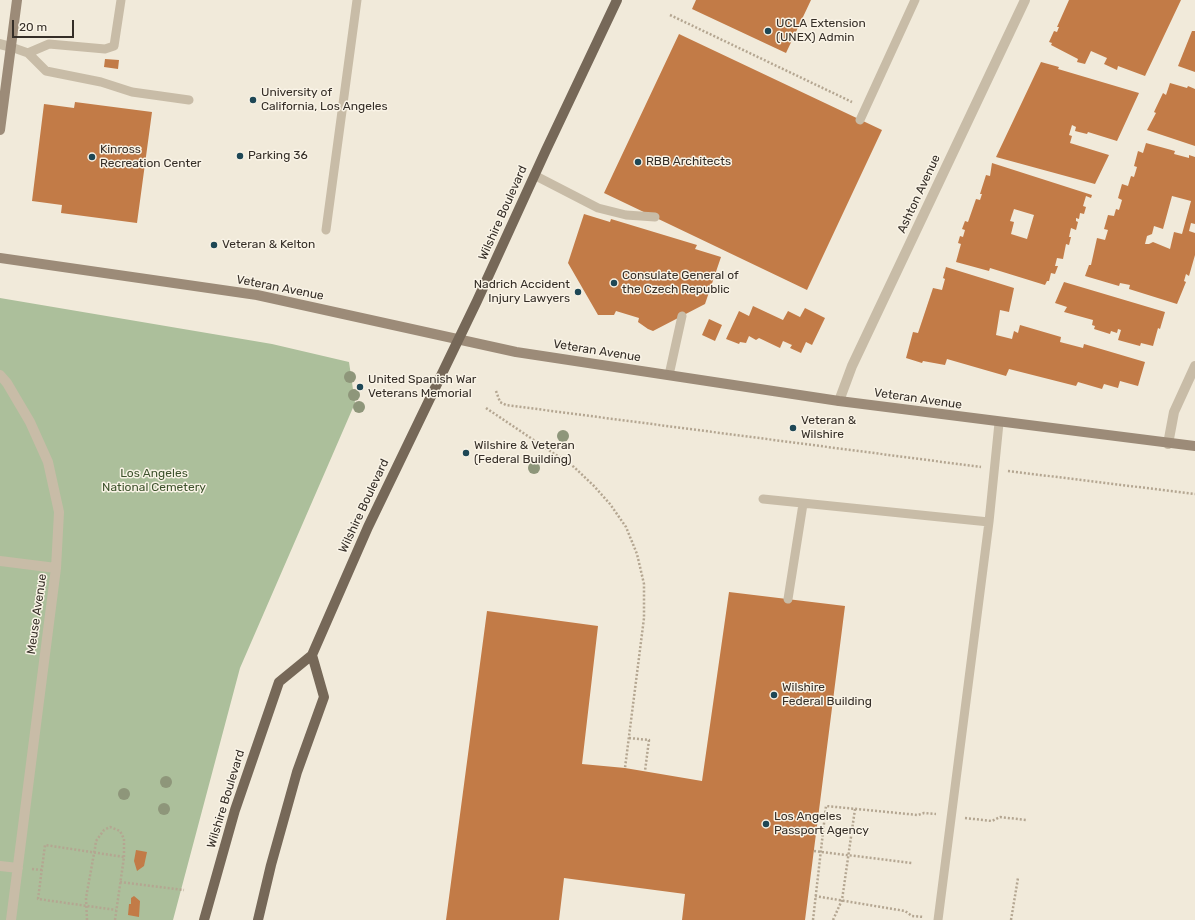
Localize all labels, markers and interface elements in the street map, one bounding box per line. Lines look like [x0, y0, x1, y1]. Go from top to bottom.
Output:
scale bar [14, 12, 76, 38]
place label: UCLA Extension (UNEX) Admin [776, 17, 866, 45]
text: 20 m [19, 20, 47, 34]
marker: UCLA Extension (UNEX) Admin [763, 26, 773, 36]
place label: University of California, Los Angeles [261, 86, 388, 114]
marker: University of California, Los Angeles [248, 95, 258, 105]
place label: Kinross Recreation Center [100, 143, 201, 171]
place label: Parking 36 [248, 149, 308, 163]
marker: Parking 36 [235, 151, 245, 161]
marker: Kinross Recreation Center [87, 152, 97, 162]
street label: Ashton Avenue [894, 152, 944, 236]
place label: RBB Architects [646, 155, 731, 169]
marker: RBB Architects [633, 157, 643, 167]
street label: Wilshire Boulevard [476, 163, 530, 263]
place label: Veteran & Kelton [222, 238, 315, 252]
marker: Veteran & Kelton [209, 240, 219, 250]
place label: Consulate General of the Czech Republic [622, 269, 739, 297]
street label: Veteran Avenue [235, 272, 325, 304]
place label: Nadrich Accident Injury Lawyers [474, 278, 570, 306]
marker: Consulate General of the Czech Republic [609, 278, 619, 288]
marker: Nadrich Accident Injury Lawyers [573, 287, 583, 297]
street label: Veteran Avenue [552, 337, 642, 365]
place label: United Spanish War Veterans Memorial [368, 373, 476, 401]
marker: United Spanish War Veterans Memorial [355, 382, 365, 392]
street label: Veteran Avenue [873, 386, 963, 412]
place label: Veteran & Wilshire [801, 414, 856, 442]
marker: Veteran & Wilshire [788, 423, 798, 433]
place label: Wilshire & Veteran (Federal Building) [474, 439, 575, 467]
marker: Wilshire & Veteran (Federal Building) [461, 448, 471, 458]
street label: Wilshire Boulevard [336, 457, 392, 555]
park label: Los Angeles National Cemetery [102, 467, 206, 495]
street label: Meuse Avenue [24, 573, 50, 655]
place label: Wilshire Federal Building [782, 681, 872, 709]
marker: Wilshire Federal Building [769, 690, 779, 700]
street label: Wilshire Boulevard [204, 748, 248, 850]
place label: Los Angeles Passport Agency [774, 810, 869, 838]
marker: Los Angeles Passport Agency [761, 819, 771, 829]

